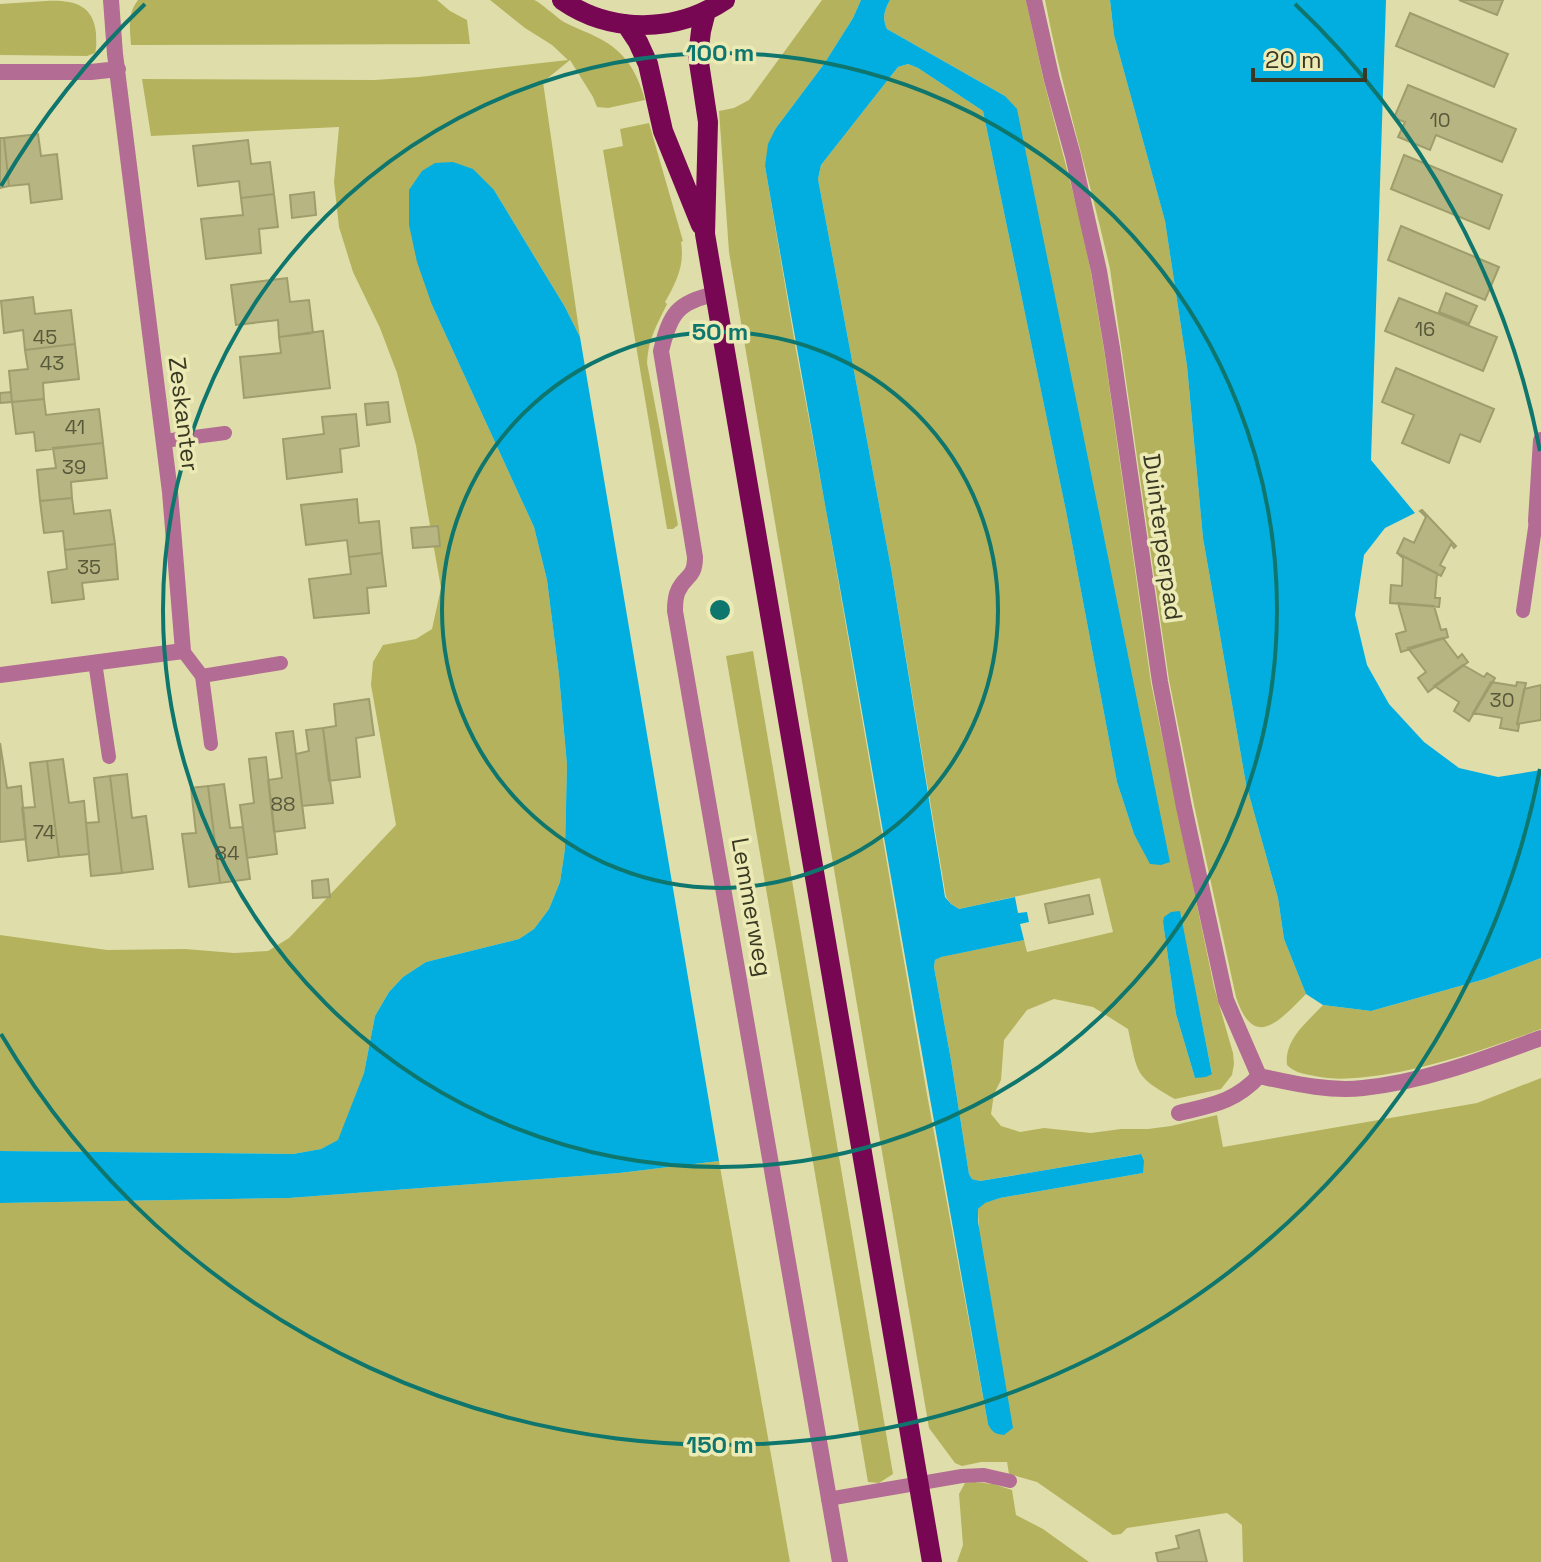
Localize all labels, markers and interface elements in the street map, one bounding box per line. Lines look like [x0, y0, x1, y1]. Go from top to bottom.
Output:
scale bar [1253, 32, 1365, 82]
text: 100 m [686, 37, 754, 68]
text: 20 m [1265, 44, 1322, 75]
house number: 10 [1429, 107, 1451, 133]
text: 50 m [692, 316, 748, 347]
house number: 16 [1415, 316, 1435, 342]
house number: 45 [33, 324, 57, 350]
house number: 43 [40, 350, 64, 376]
street label: Zeskanter [162, 355, 206, 473]
house number: 41 [65, 414, 85, 440]
street label: Duinterperpad [1136, 452, 1190, 622]
house number: 39 [62, 454, 86, 480]
house number: 35 [77, 554, 101, 580]
centre of rings [706, 596, 734, 624]
house number: 30 [1490, 687, 1514, 713]
house number: 88 [271, 791, 295, 817]
house number: 74 [33, 819, 55, 845]
street label: Lemmerweg [725, 835, 779, 979]
house number: 84 [215, 840, 239, 866]
text: 150 m [686, 1429, 754, 1460]

